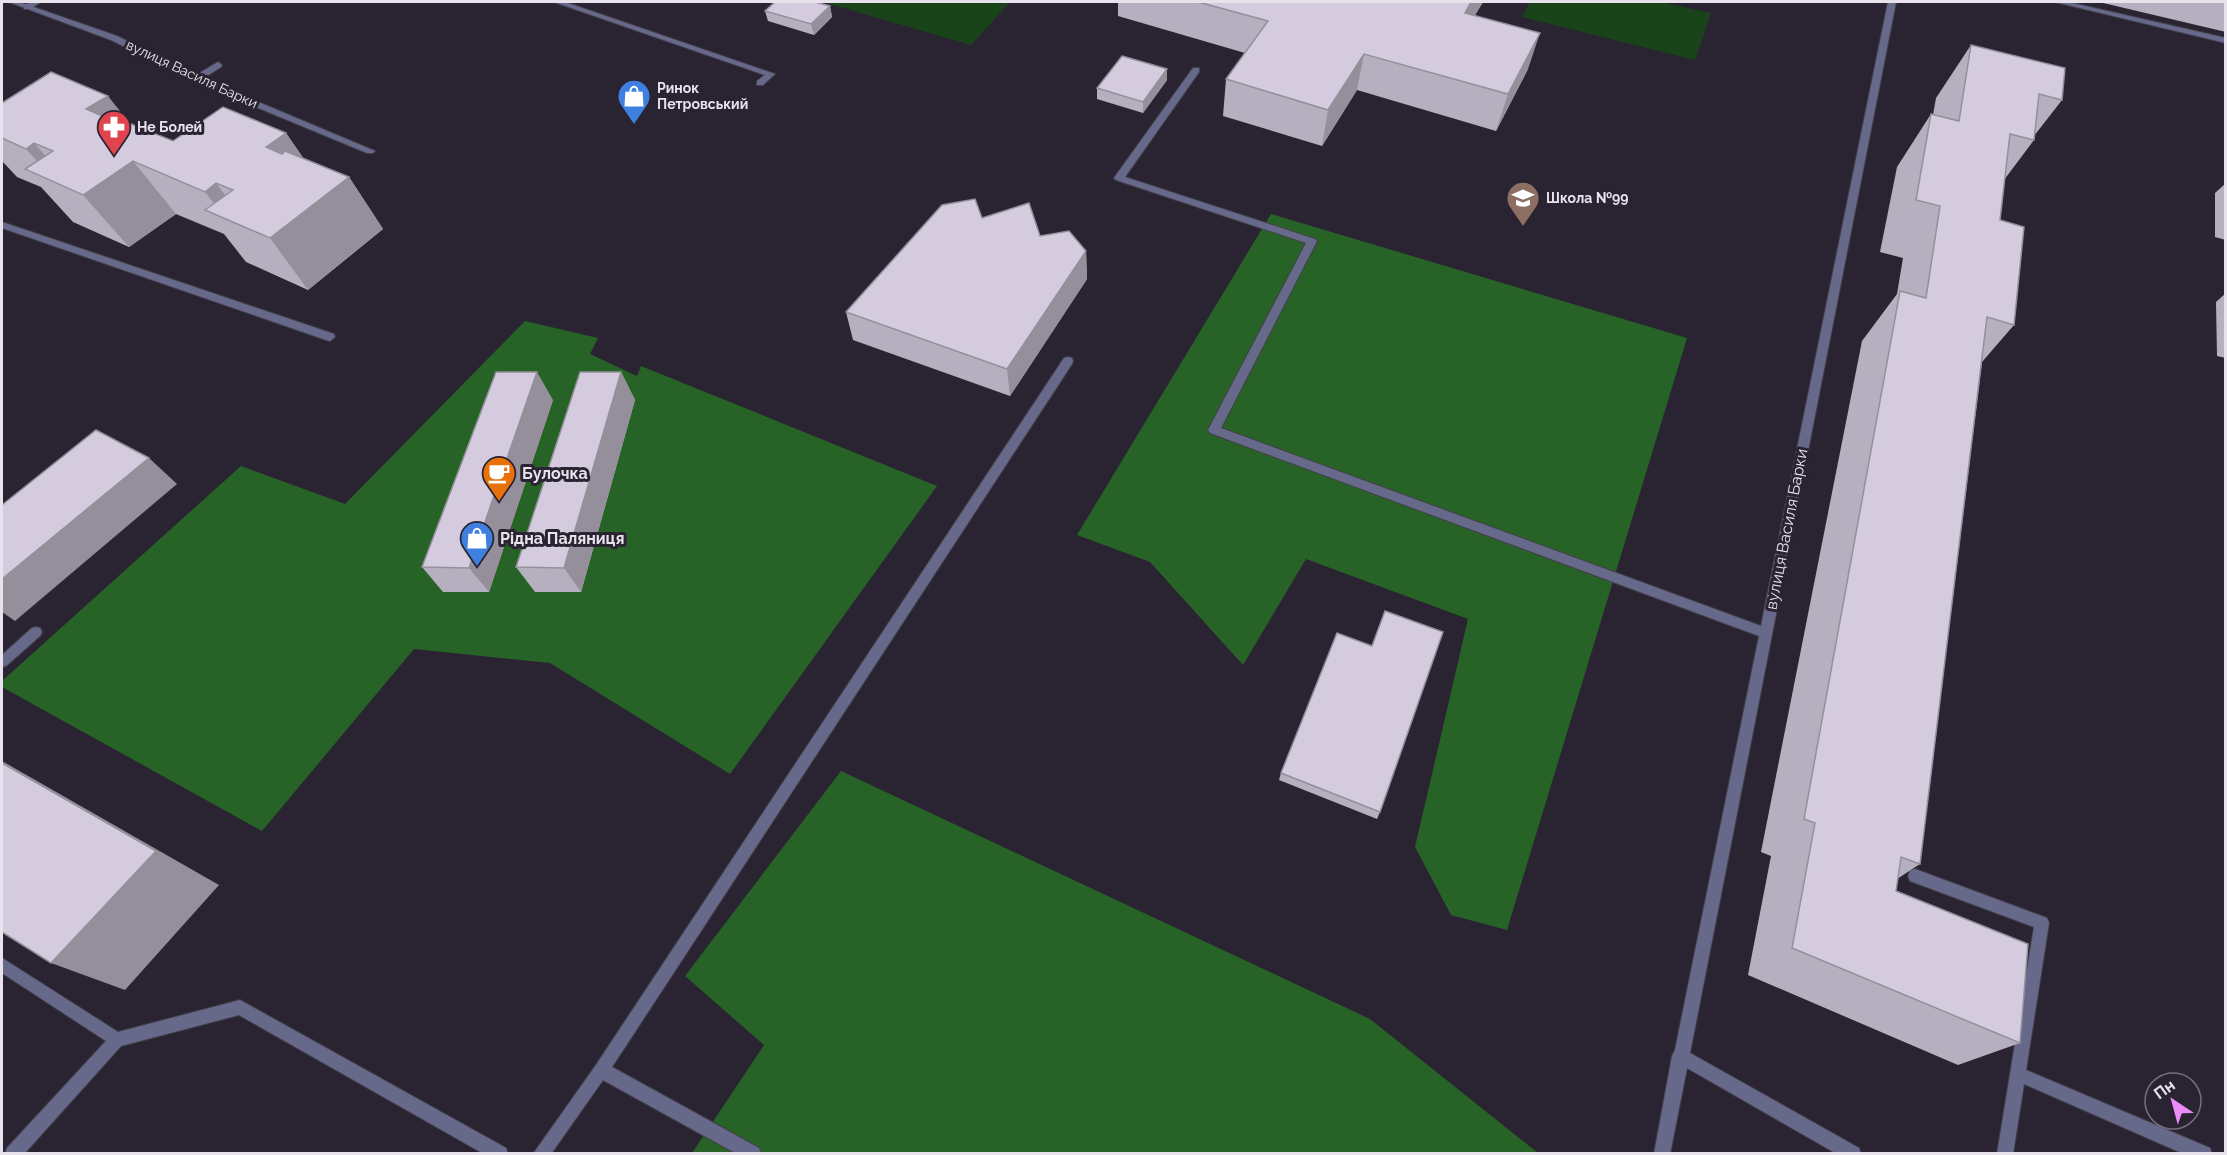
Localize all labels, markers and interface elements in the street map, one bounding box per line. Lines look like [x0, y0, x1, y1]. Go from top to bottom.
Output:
street label: вулиця Василя Барки [124, 37, 260, 111]
shop icon: Ринок Петровський [616, 78, 652, 125]
place label: Ринок Петровський [657, 80, 748, 112]
pharmacy icon: Не Болей [96, 109, 132, 156]
place label: Не Болей [137, 119, 202, 135]
school or university icon: Школа №99 [1505, 180, 1541, 227]
place label: Школа №99 [1546, 190, 1628, 206]
street label: вулиця Василя Барки [1762, 447, 1811, 611]
cafe icon: Булочка [481, 455, 517, 502]
place label: Булочка [522, 464, 588, 483]
shop icon: Рідна Паляниця [459, 520, 495, 567]
place label: Рідна Паляниця [500, 529, 624, 548]
north arrow [2143, 1071, 2203, 1131]
text: Пн [2150, 1075, 2179, 1103]

